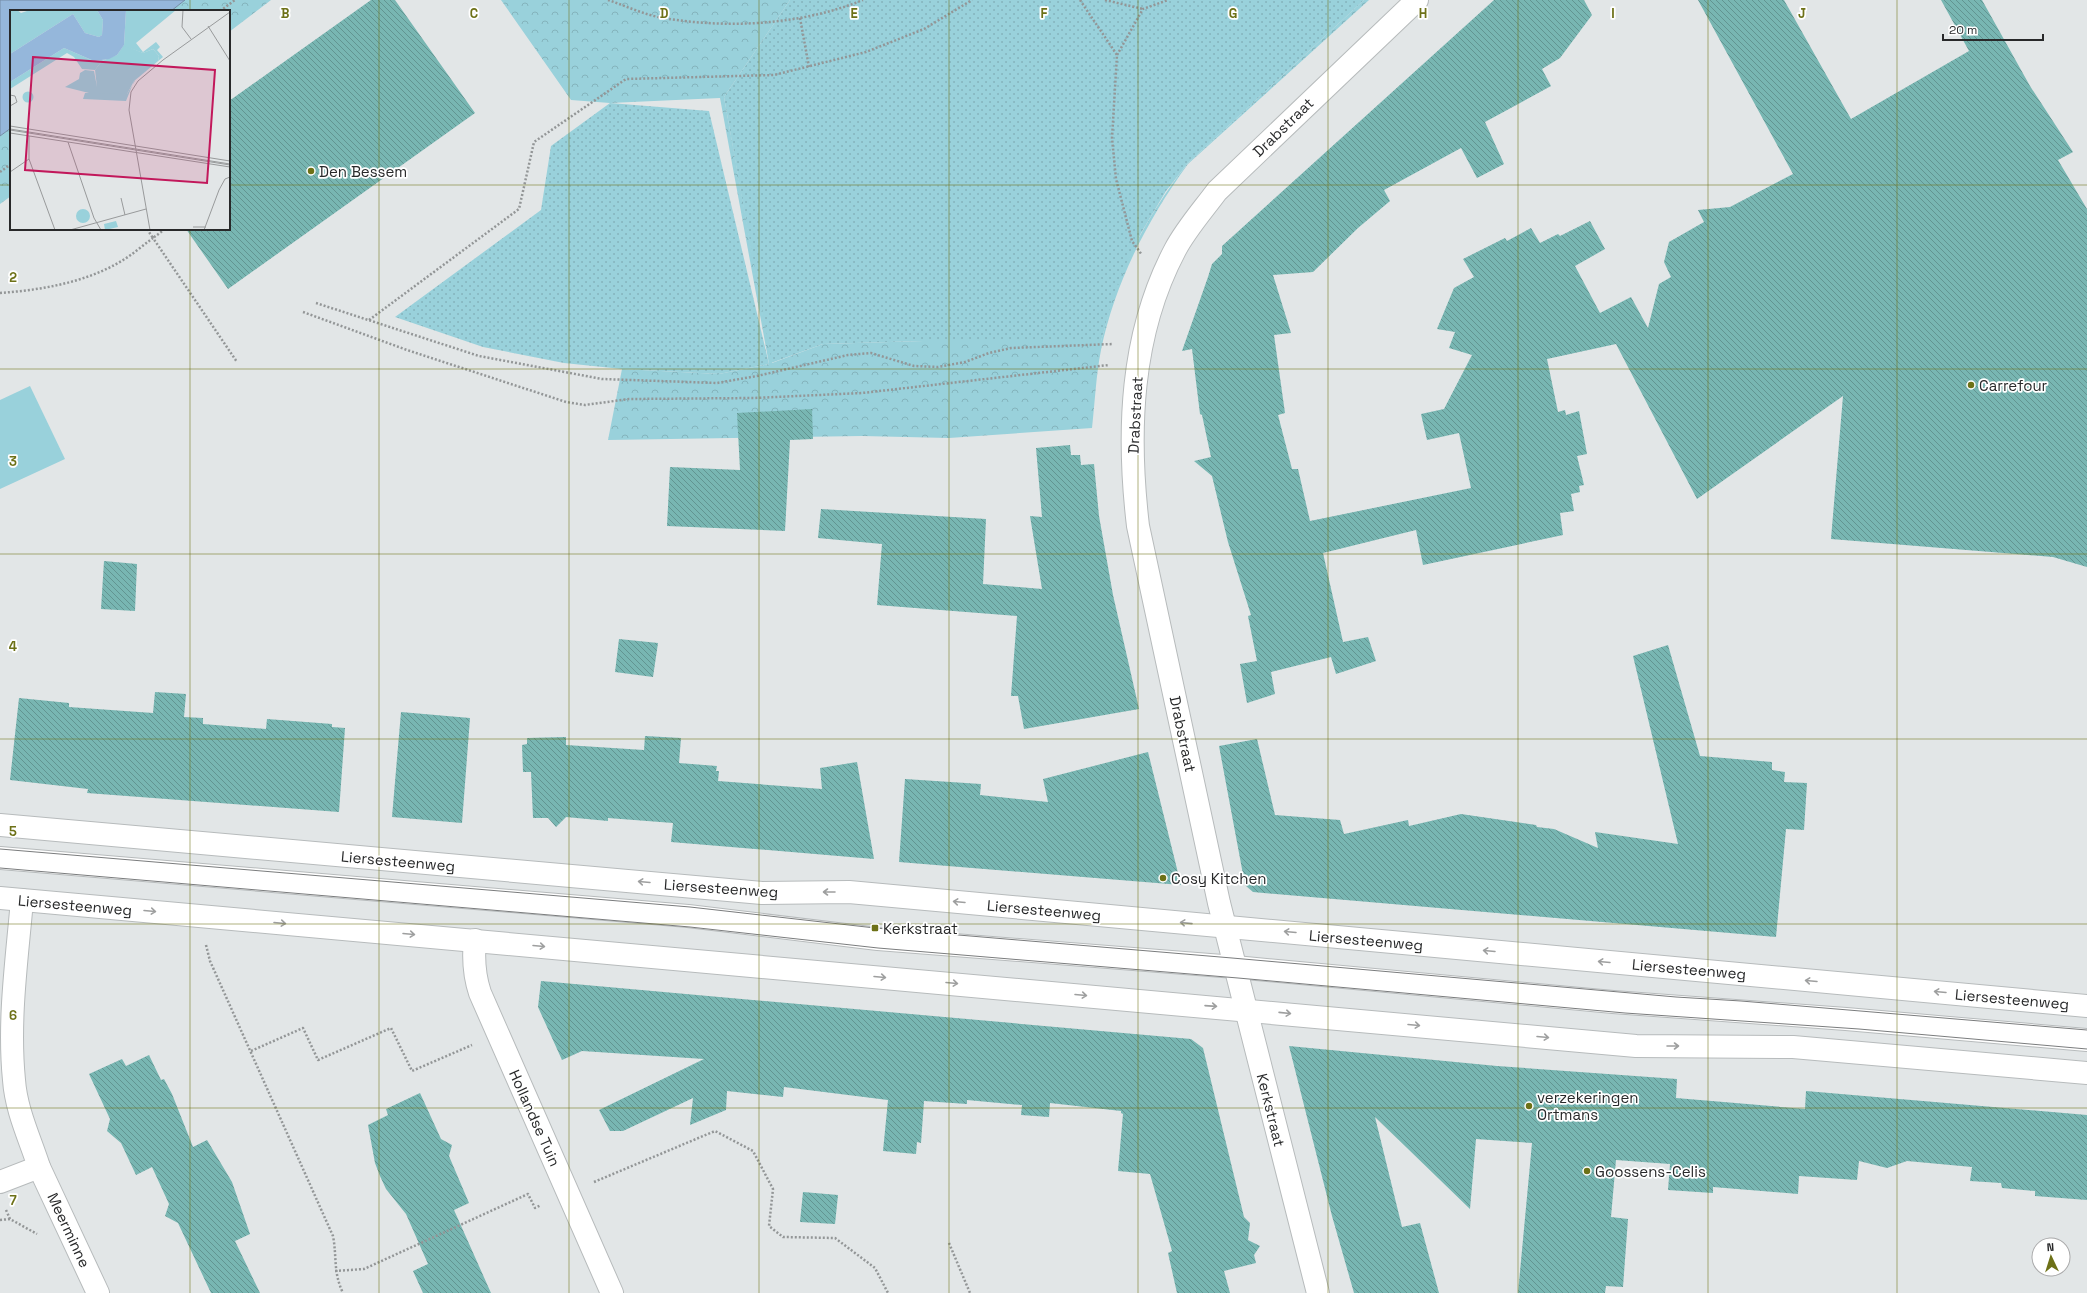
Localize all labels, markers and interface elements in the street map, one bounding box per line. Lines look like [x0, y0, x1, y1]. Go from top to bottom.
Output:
text: B [281, 5, 290, 22]
text: C [470, 5, 478, 22]
text: D [660, 5, 669, 22]
text: E [850, 5, 858, 22]
text: F [1041, 5, 1048, 22]
text: G [1229, 5, 1237, 22]
text: H [1419, 5, 1427, 22]
text: I [1611, 5, 1615, 22]
text: J [1798, 5, 1806, 22]
inset map [10, 10, 230, 230]
scale bar [1943, 16, 2043, 42]
text: 20 m [1949, 22, 1977, 38]
street label: Drabstraat [1249, 93, 1317, 161]
place label: Den Bessem [319, 162, 407, 181]
marker: Den Bessem [306, 166, 316, 176]
text: 2 [9, 269, 17, 286]
street label: Drabstraat [1123, 376, 1147, 454]
place label: Carrefour [1979, 376, 2048, 395]
marker: Carrefour [1966, 380, 1976, 390]
text: 3 [9, 453, 17, 470]
text: 4 [9, 638, 17, 655]
street label: Drabstraat [1166, 694, 1200, 774]
text: 5 [9, 823, 17, 840]
street label: Liersesteenweg [340, 847, 456, 875]
place label: Cosy Kitchen [1171, 869, 1267, 888]
marker: Cosy Kitchen [1158, 873, 1168, 883]
street label: Liersesteenweg [663, 875, 779, 901]
one-way arrow [638, 879, 651, 886]
one-way arrow [823, 888, 836, 896]
street label: Liersesteenweg [17, 891, 133, 919]
street label: Liersesteenweg [986, 896, 1102, 924]
one-way arrow [953, 898, 966, 906]
one-way arrow [143, 907, 156, 915]
one-way arrow [273, 919, 286, 927]
place label: Kerkstraat [883, 919, 958, 938]
one-way arrow [1180, 919, 1193, 927]
marker: Kerkstraat [870, 923, 880, 933]
street label: Liersesteenweg [1308, 926, 1424, 954]
one-way arrow [1284, 929, 1297, 936]
one-way arrow [402, 931, 415, 938]
one-way arrow [532, 942, 545, 950]
one-way arrow [1483, 947, 1496, 955]
street label: Liersesteenweg [1631, 955, 1747, 983]
one-way arrow [1598, 958, 1611, 965]
one-way arrow [873, 973, 886, 981]
one-way arrow [1805, 977, 1818, 984]
one-way arrow [945, 980, 958, 987]
street label: Liersesteenweg [1954, 985, 2070, 1013]
one-way arrow [1934, 989, 1947, 996]
one-way arrow [1074, 991, 1087, 999]
one-way arrow [1204, 1003, 1217, 1010]
text: 6 [9, 1007, 17, 1024]
one-way arrow [1278, 1009, 1291, 1017]
one-way arrow [1407, 1022, 1420, 1029]
one-way arrow [1536, 1033, 1549, 1041]
one-way arrow [1666, 1042, 1679, 1050]
street label: Hollandse Tuin [505, 1067, 565, 1169]
street label: Kerkstraat [1253, 1071, 1289, 1149]
place label: verzekeringen Ortmans [1537, 1088, 1639, 1124]
marker: verzekeringen Ortmans [1524, 1101, 1534, 1111]
place label: Goossens-Celis [1595, 1162, 1706, 1181]
marker: Goossens-Celis [1582, 1166, 1592, 1176]
street label: Meerminne [43, 1190, 95, 1270]
text: 7 [9, 1192, 17, 1209]
north arrow [2031, 1237, 2071, 1277]
text: N [2046, 1240, 2054, 1254]

